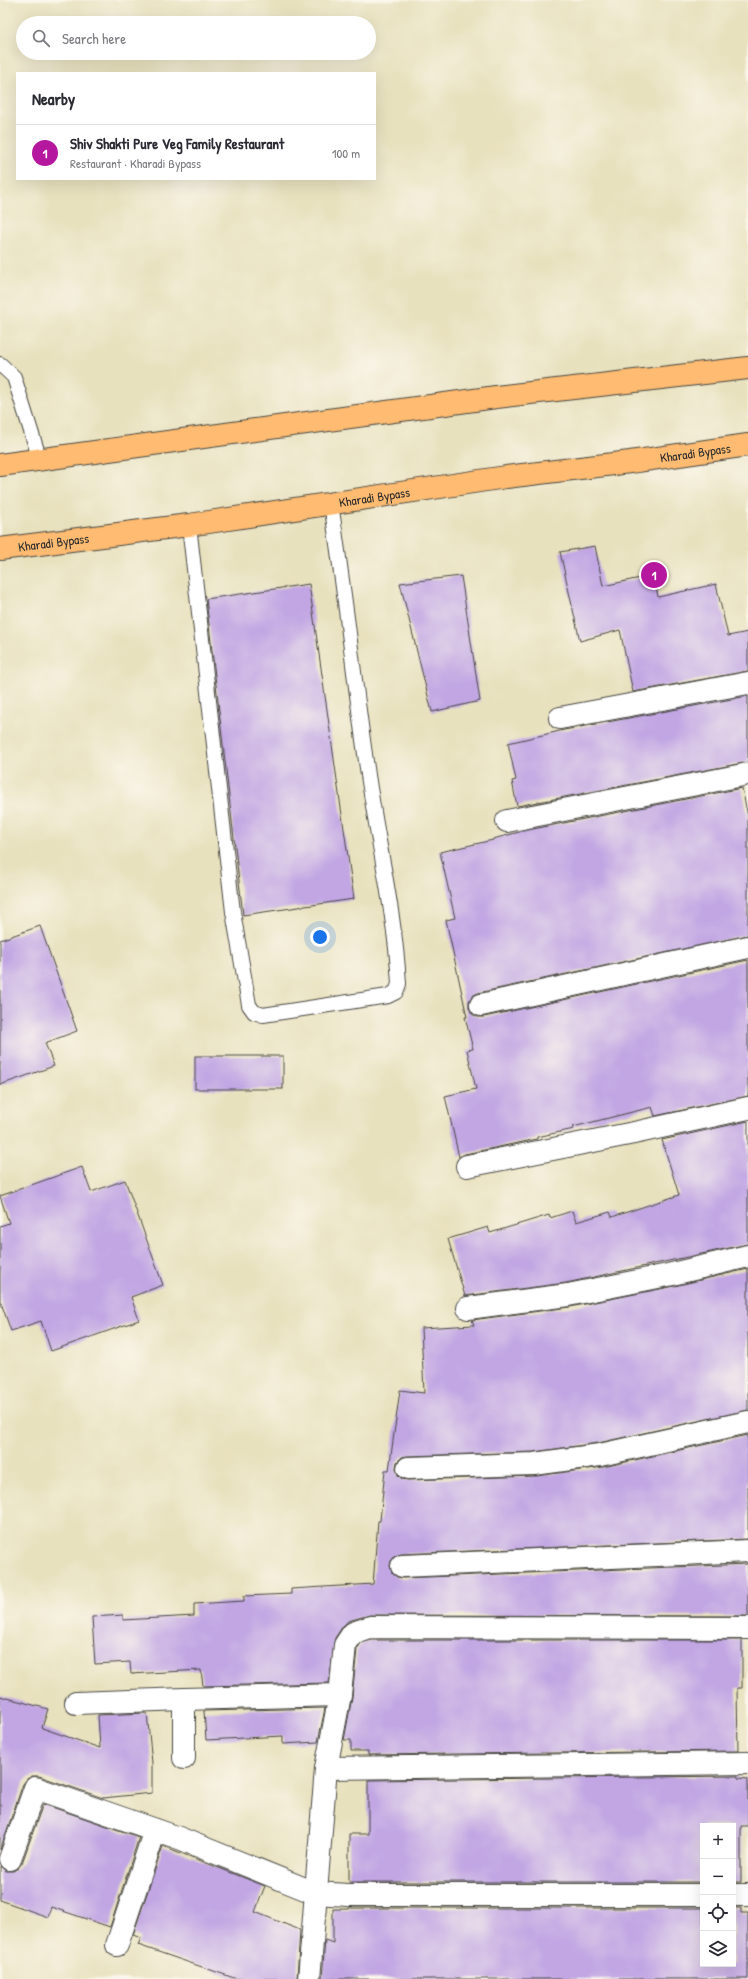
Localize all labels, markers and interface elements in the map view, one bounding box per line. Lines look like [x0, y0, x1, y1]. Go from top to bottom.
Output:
search box [16, 16, 376, 60]
icon: search [30, 27, 52, 49]
text: Search here [62, 28, 126, 49]
text: Nearby [32, 87, 75, 110]
text: Shiv Shakti Pure Veg Family Restaurant [70, 133, 284, 154]
text: 1 [43, 144, 47, 162]
text: 100 m [332, 144, 360, 162]
text: Restaurant · Kharadi Bypass [70, 154, 201, 172]
street label: Kharadi Bypass [659, 439, 732, 467]
street label: Kharadi Bypass [338, 483, 411, 511]
street label: Kharadi Bypass [17, 529, 90, 556]
pin: 1 [641, 560, 667, 590]
your location [310, 927, 330, 947]
map controls [700, 1823, 736, 1967]
button: + [700, 1823, 736, 1859]
button: − [700, 1859, 736, 1895]
button: locate [700, 1895, 736, 1931]
button: layers [700, 1931, 736, 1967]

